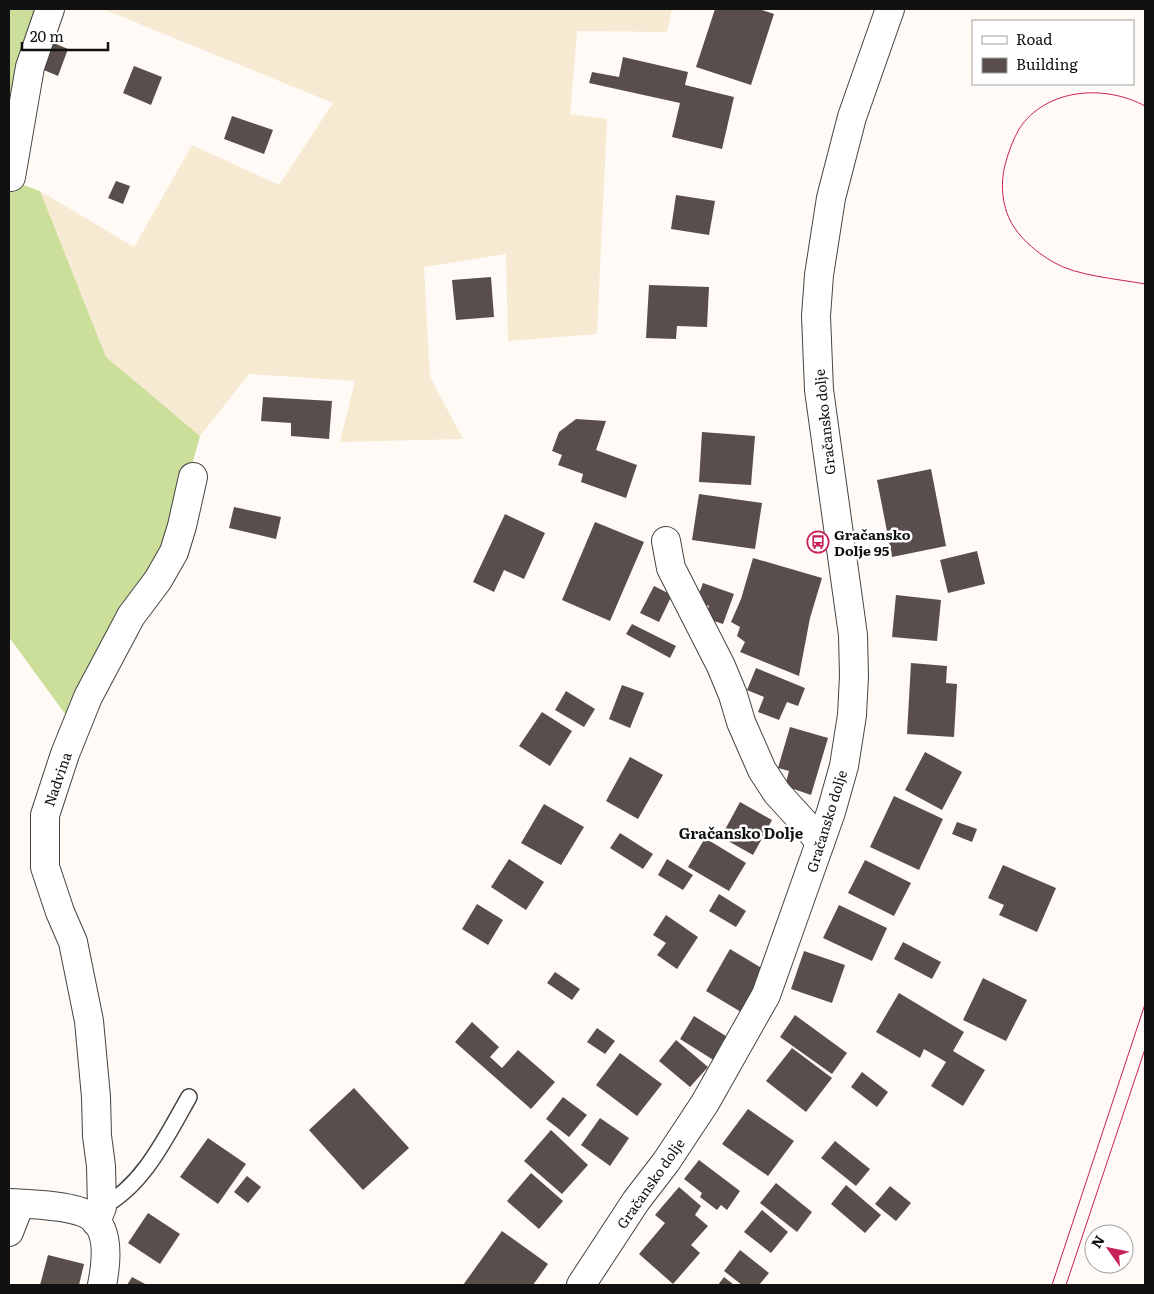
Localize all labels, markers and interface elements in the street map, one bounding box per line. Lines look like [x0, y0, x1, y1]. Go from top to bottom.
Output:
scale bar [22, 20, 109, 52]
legend [972, 20, 1134, 85]
text: 20 m [30, 24, 64, 47]
text: Road [1016, 27, 1052, 50]
text: Building [1016, 52, 1078, 75]
street label: Gračansko dolje [809, 368, 839, 476]
place label: Gračansko Dolje 95 [834, 524, 911, 560]
bus stop icon: Gračansko Dolje 95 [806, 530, 830, 554]
street label: Nadvina [38, 749, 76, 809]
street label: Gračansko dolje [801, 767, 851, 875]
district label: Gračansko Dolje [679, 821, 804, 844]
street label: Gračansko dolje [611, 1134, 689, 1232]
north arrow [1084, 1224, 1134, 1274]
text: N [1086, 1231, 1109, 1252]

